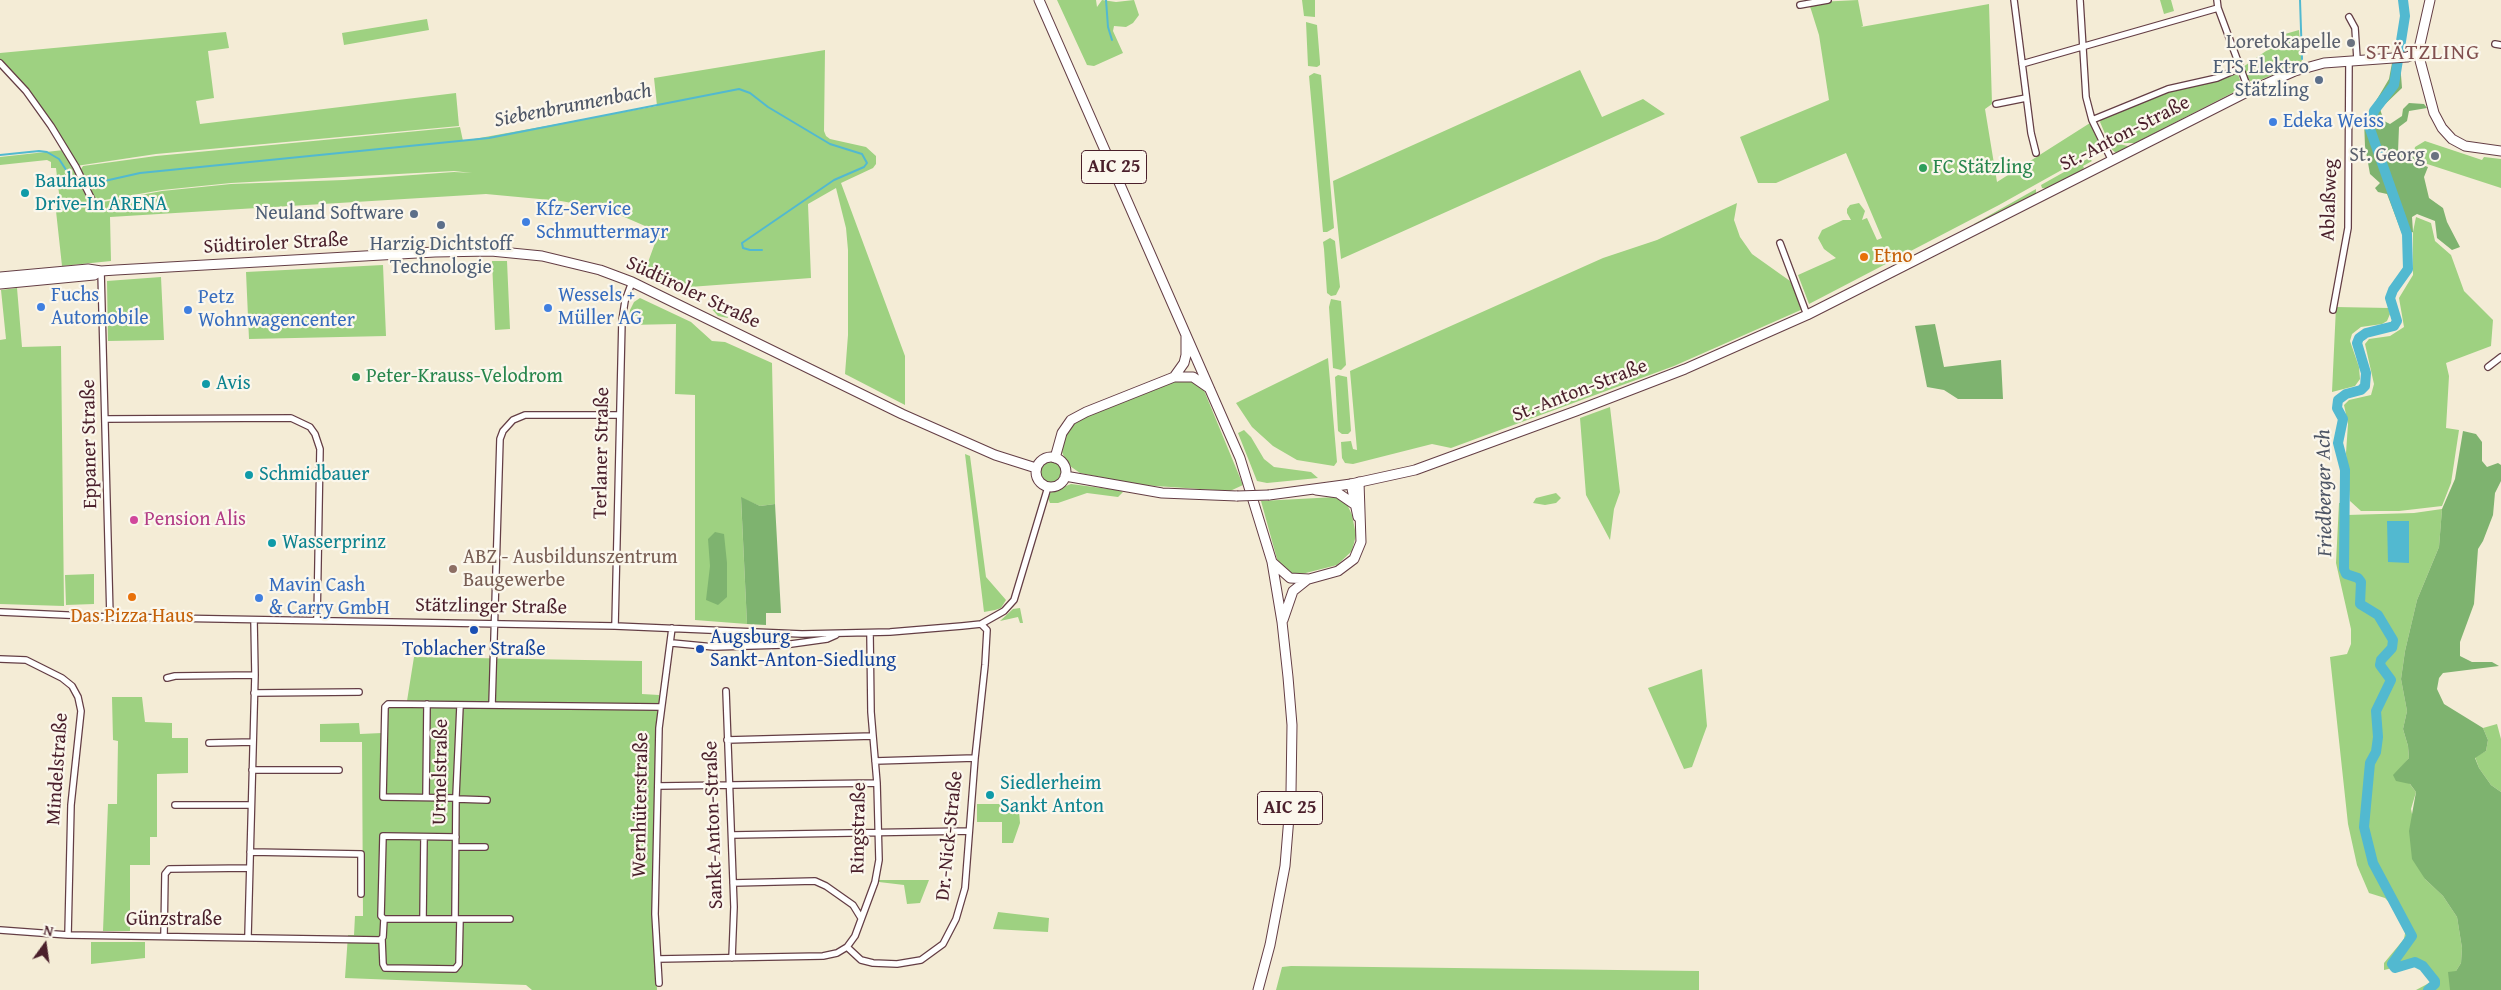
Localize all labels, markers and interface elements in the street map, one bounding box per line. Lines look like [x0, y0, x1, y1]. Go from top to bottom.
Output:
place label: Loretokapelle [2226, 31, 2341, 55]
marker: Loretokapelle [2345, 37, 2357, 49]
district label: STÄTZLING [2365, 40, 2481, 66]
place label: ETS Elektro Stätzling [2213, 56, 2309, 103]
marker: ETS Elektro Stätzling [2313, 74, 2325, 86]
water label: Siebenbrunnenbach [492, 78, 654, 134]
street label: St.-Anton-Straße [2056, 91, 2194, 177]
place label: Edeka Weiss [2283, 110, 2384, 134]
marker: Edeka Weiss [2267, 116, 2279, 128]
place label: St. Georg [2349, 144, 2425, 168]
road number: AIC 25 [1082, 150, 1146, 183]
marker: St. Georg [2429, 150, 2441, 162]
place label: FC Stätzling [1933, 156, 2033, 180]
street label: Ablaßweg [2317, 158, 2343, 242]
marker: FC Stätzling [1917, 162, 1929, 174]
place label: Bauhaus Drive-In ARENA [35, 170, 167, 217]
marker: Bauhaus Drive-In ARENA [19, 187, 31, 199]
place label: Kfz-Service Schmuttermayr [536, 198, 668, 245]
place label: Neuland Software [255, 202, 404, 226]
marker: Neuland Software [408, 208, 420, 220]
marker: Kfz-Service Schmuttermayr [520, 216, 532, 228]
marker: Harzig Dichtstoff Technologie [435, 219, 447, 231]
street label: Südtiroler Straße [203, 228, 349, 260]
place label: Harzig Dichtstoff Technologie [370, 233, 512, 280]
place label: Etno [1874, 245, 1913, 269]
street label: Südtiroler Straße [622, 251, 764, 335]
marker: Etno [1858, 251, 1870, 263]
place label: Fuchs Automobile [51, 284, 149, 331]
place label: Wessels + Müller AG [558, 284, 642, 331]
place label: Petz Wohnwagencenter [198, 286, 355, 333]
marker: Fuchs Automobile [35, 301, 47, 313]
marker: Wessels + Müller AG [542, 302, 554, 314]
marker: Petz Wohnwagencenter [182, 304, 194, 316]
street label: St.-Anton-Straße [1509, 354, 1651, 428]
place label: Peter-Krauss-Velodrom [366, 365, 563, 389]
marker: Peter-Krauss-Velodrom [350, 371, 362, 383]
place label: Avis [216, 372, 251, 396]
marker: Avis [200, 378, 212, 390]
street label: Eppaner Straße [77, 379, 103, 509]
street label: Terlaner Straße [589, 387, 615, 519]
water label: Friedberger Ach [2311, 429, 2339, 557]
place label: Schmidbauer [259, 463, 369, 487]
marker: Schmidbauer [243, 469, 255, 481]
place label: Pension Alis [144, 508, 246, 532]
marker: Pension Alis [128, 514, 140, 526]
place label: Wasserprinz [282, 531, 386, 555]
marker: Wasserprinz [266, 537, 278, 549]
place label: ABZ - Ausbildunszentrum Baugewerbe [463, 546, 678, 593]
marker: ABZ - Ausbildunszentrum Baugewerbe [447, 563, 459, 575]
place label: Mavin Cash & Carry GmbH [269, 574, 390, 621]
marker: Das Pizza Haus [126, 591, 138, 603]
marker: Mavin Cash & Carry GmbH [253, 592, 265, 604]
street label: Stätzlinger Straße [415, 594, 567, 620]
place label: Das Pizza Haus [70, 605, 194, 629]
marker: Toblacher Straße [468, 624, 480, 636]
place label: Augsburg Sankt-Anton-Siedlung [710, 626, 896, 673]
place label: Toblacher Straße [402, 638, 546, 662]
marker: Augsburg Sankt-Anton-Siedlung [694, 643, 706, 655]
street label: Mindelstraße [42, 712, 74, 826]
street label: Urmelstraße [428, 719, 454, 825]
street label: Wernhüterstraße [628, 732, 654, 878]
street label: Sankt-Anton-Straße [699, 740, 729, 910]
street label: Dr.-Nick-Straße [931, 770, 969, 902]
place label: Siedlerheim Sankt Anton [1000, 772, 1104, 819]
street label: Ringstraße [846, 782, 872, 874]
marker: Siedlerheim Sankt Anton [984, 789, 996, 801]
road number: AIC 25 [1258, 791, 1322, 824]
street label: Günzstraße [126, 908, 222, 932]
north arrow [20, 920, 70, 970]
text: N [42, 920, 56, 941]

